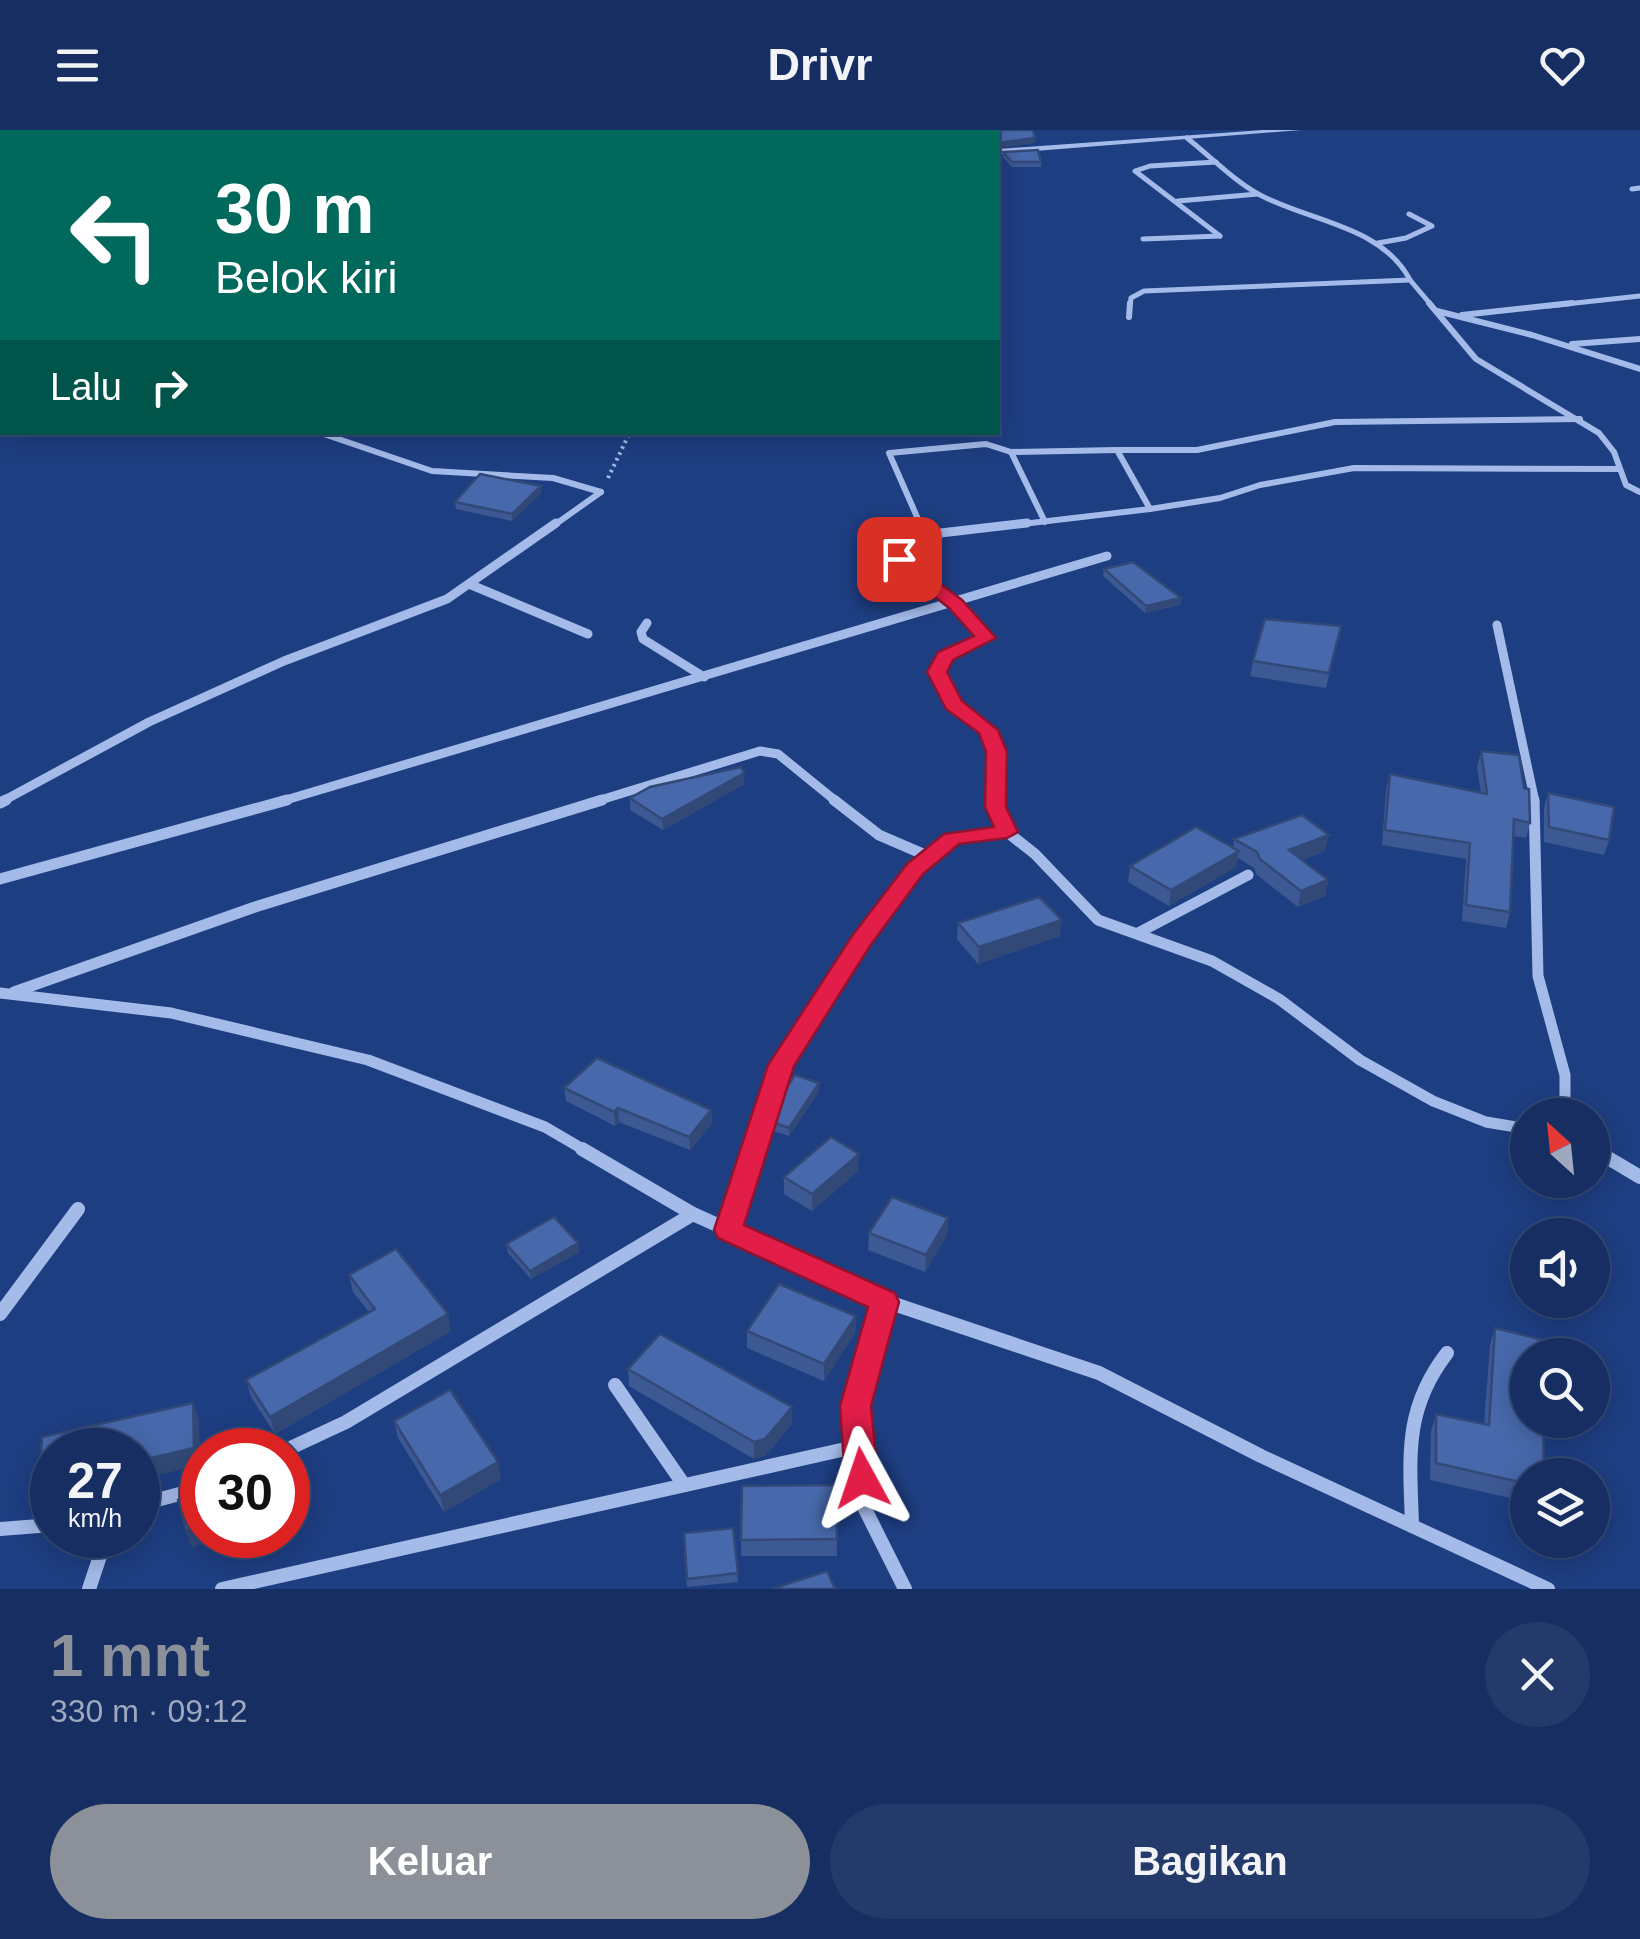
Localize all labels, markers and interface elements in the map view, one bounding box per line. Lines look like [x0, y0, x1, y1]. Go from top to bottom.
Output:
icon: menu [50, 38, 105, 93]
icon: heart [1535, 38, 1590, 93]
text: Drivr [767, 39, 873, 90]
icon: left [50, 170, 180, 300]
text: 30 m [215, 170, 375, 248]
text: Belok kiri [215, 252, 398, 303]
icon: right [142, 360, 197, 415]
text: Lalu [50, 366, 122, 408]
pin [857, 517, 942, 602]
icon: arrive [872, 532, 927, 587]
north arrow [1510, 1098, 1610, 1198]
map controls [1510, 1098, 1610, 1558]
button: sound [1510, 1218, 1610, 1318]
button: search [1510, 1338, 1610, 1438]
position arrow [810, 1426, 914, 1530]
speed limit sign: 30 [180, 1428, 310, 1558]
text: 27 [67, 1453, 123, 1509]
button: layers [1510, 1458, 1610, 1558]
text: km/h [68, 1504, 122, 1532]
text: 1 mnt [50, 1622, 210, 1689]
button: close [1485, 1622, 1590, 1727]
text: 330 m · 09:12 [50, 1693, 247, 1729]
button: Keluar [50, 1804, 810, 1919]
button: Bagikan [830, 1804, 1590, 1919]

